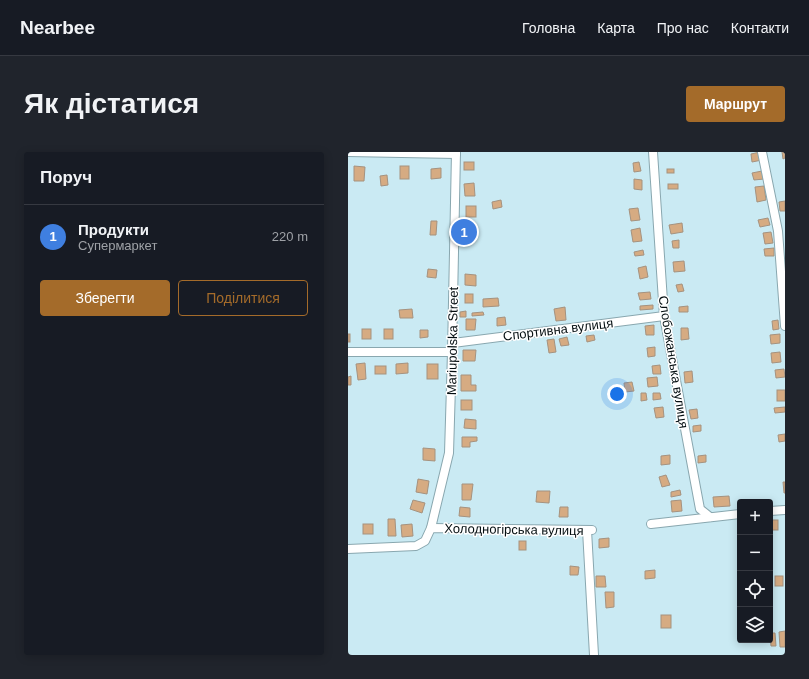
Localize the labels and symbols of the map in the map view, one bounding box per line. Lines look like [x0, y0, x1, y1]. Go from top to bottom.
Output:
pin: 1 [451, 217, 477, 247]
street label: Mariupolska Street [444, 286, 461, 395]
street label: Слобожанська вулиця [656, 295, 691, 430]
street label: Спортивна вулиця [502, 315, 614, 344]
your location [607, 384, 627, 404]
street label: Холодногірська вулиця [444, 521, 584, 538]

